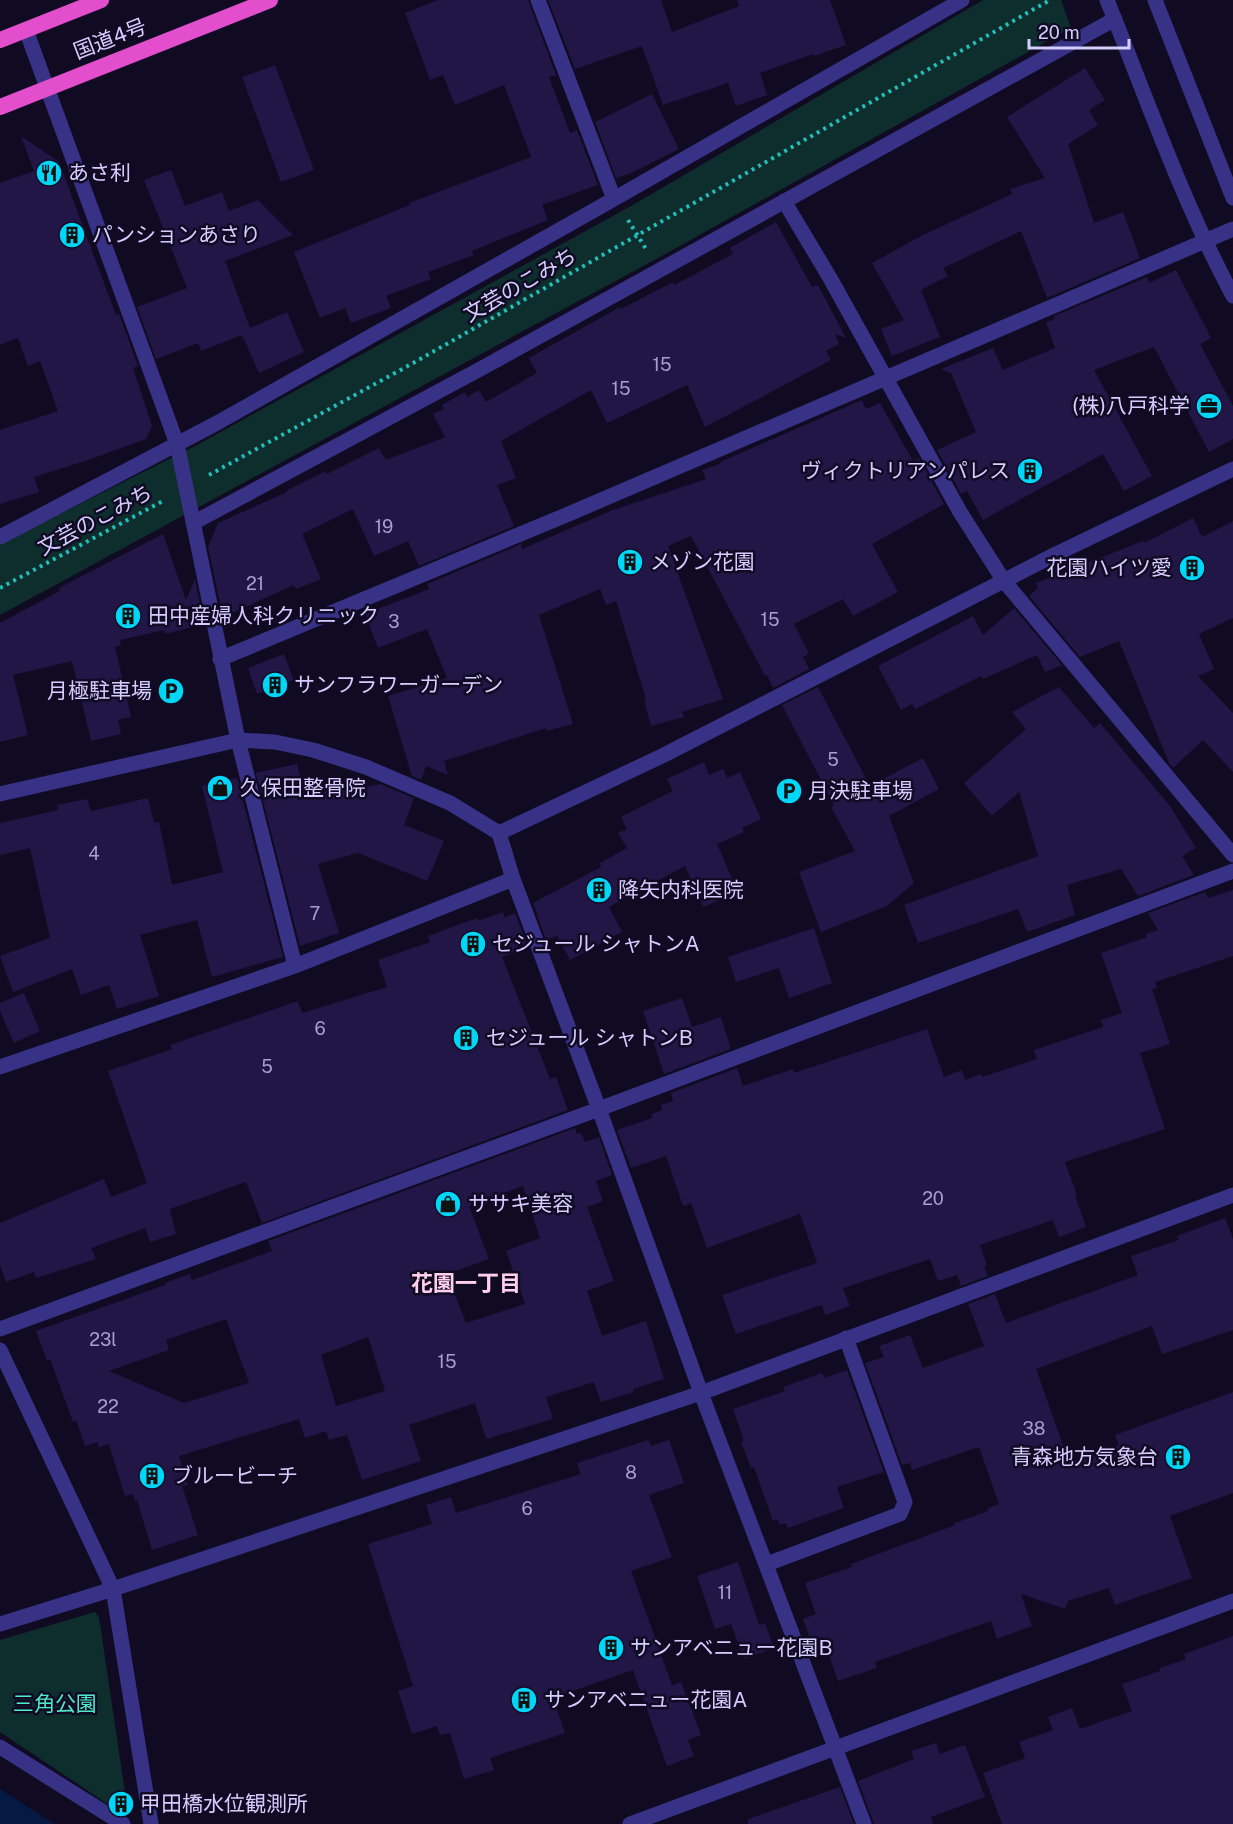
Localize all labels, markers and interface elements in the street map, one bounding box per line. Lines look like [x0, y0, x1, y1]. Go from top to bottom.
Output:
scale bar [1029, 12, 1130, 50]
street label: 国道4号 [70, 13, 150, 64]
text: 20 m [1038, 22, 1080, 43]
restaurant icon: あさ利 [34, 158, 64, 188]
place label: あさ利 [68, 160, 131, 185]
building icon: パンションあさり [57, 220, 87, 250]
place label: パンションあさり [92, 222, 261, 247]
street label: 文芸のこみち [459, 242, 581, 327]
house number: 15 [653, 354, 671, 375]
house number: 15 [612, 378, 630, 399]
office icon: (株)八戸科学 [1194, 391, 1224, 421]
place label: (株)八戸科学 [1072, 393, 1190, 418]
building icon: ヴィクトリアンパレス [1015, 456, 1045, 486]
place label: ヴィクトリアンパレス [801, 458, 1010, 483]
street label: 文芸のこみち [33, 479, 156, 560]
house number: 19 [375, 516, 393, 537]
building icon: メゾン花園 [615, 547, 645, 577]
place label: メゾン花園 [650, 549, 755, 574]
building icon: 花園ハイツ愛 [1177, 553, 1207, 583]
place label: 花園ハイツ愛 [1046, 555, 1172, 580]
house number: 21 [246, 573, 264, 594]
building icon: 田中産婦人科クリニック [113, 601, 143, 631]
place label: 田中産婦人科クリニック [148, 603, 379, 628]
house number: 15 [761, 609, 779, 630]
house number: 3 [388, 611, 400, 632]
building icon: サンフラワーガーデン [260, 670, 290, 700]
place label: サンフラワーガーデン [294, 672, 503, 697]
parking icon: 月極駐車場 [156, 676, 186, 706]
place label: 月極駐車場 [47, 678, 152, 703]
house number: 5 [827, 749, 839, 770]
shop icon: 久保田整骨院 [205, 773, 235, 803]
place label: 久保田整骨院 [240, 775, 366, 800]
parking icon: 月決駐車場 [774, 776, 804, 806]
place label: 月決駐車場 [808, 778, 913, 803]
house number: 4 [88, 843, 100, 864]
building icon: 降矢内科医院 [584, 875, 614, 905]
place label: 降矢内科医院 [618, 877, 744, 902]
house number: 7 [310, 903, 320, 924]
building icon: セジュール シャトンA [458, 929, 488, 959]
place label: セジュール シャトンA [492, 931, 700, 956]
house number: 6 [314, 1018, 326, 1039]
building icon: セジュール シャトンB [451, 1023, 481, 1053]
place label: セジュール シャトンB [486, 1025, 693, 1050]
house number: 5 [261, 1056, 273, 1077]
house number: 20 [922, 1188, 944, 1209]
shop icon: ササキ美容 [433, 1189, 463, 1219]
place label: ササキ美容 [468, 1191, 573, 1216]
district label: 花園一丁目 [411, 1270, 521, 1296]
house number: 23l [89, 1329, 117, 1350]
house number: 15 [438, 1351, 456, 1372]
house number: 22 [97, 1396, 119, 1417]
house number: 38 [1023, 1418, 1045, 1439]
building icon: 青森地方気象台 [1163, 1442, 1193, 1472]
place label: 青森地方気象台 [1011, 1444, 1158, 1469]
building icon: ブルービーチ [137, 1461, 167, 1491]
house number: 8 [625, 1462, 637, 1483]
place label: ブルービーチ [172, 1463, 298, 1488]
house number: 6 [521, 1498, 533, 1519]
house number: 11 [718, 1582, 732, 1603]
building icon: サンアベニュー花園B [596, 1633, 626, 1663]
place label: サンアベニュー花園B [630, 1635, 833, 1660]
building icon: サンアベニュー花園A [509, 1685, 539, 1715]
place label: サンアベニュー花園A [544, 1687, 748, 1712]
park label: 三角公園 [13, 1691, 97, 1716]
building icon: 甲田橋水位観測所 [106, 1789, 136, 1819]
place label: 甲田橋水位観測所 [140, 1791, 308, 1816]

